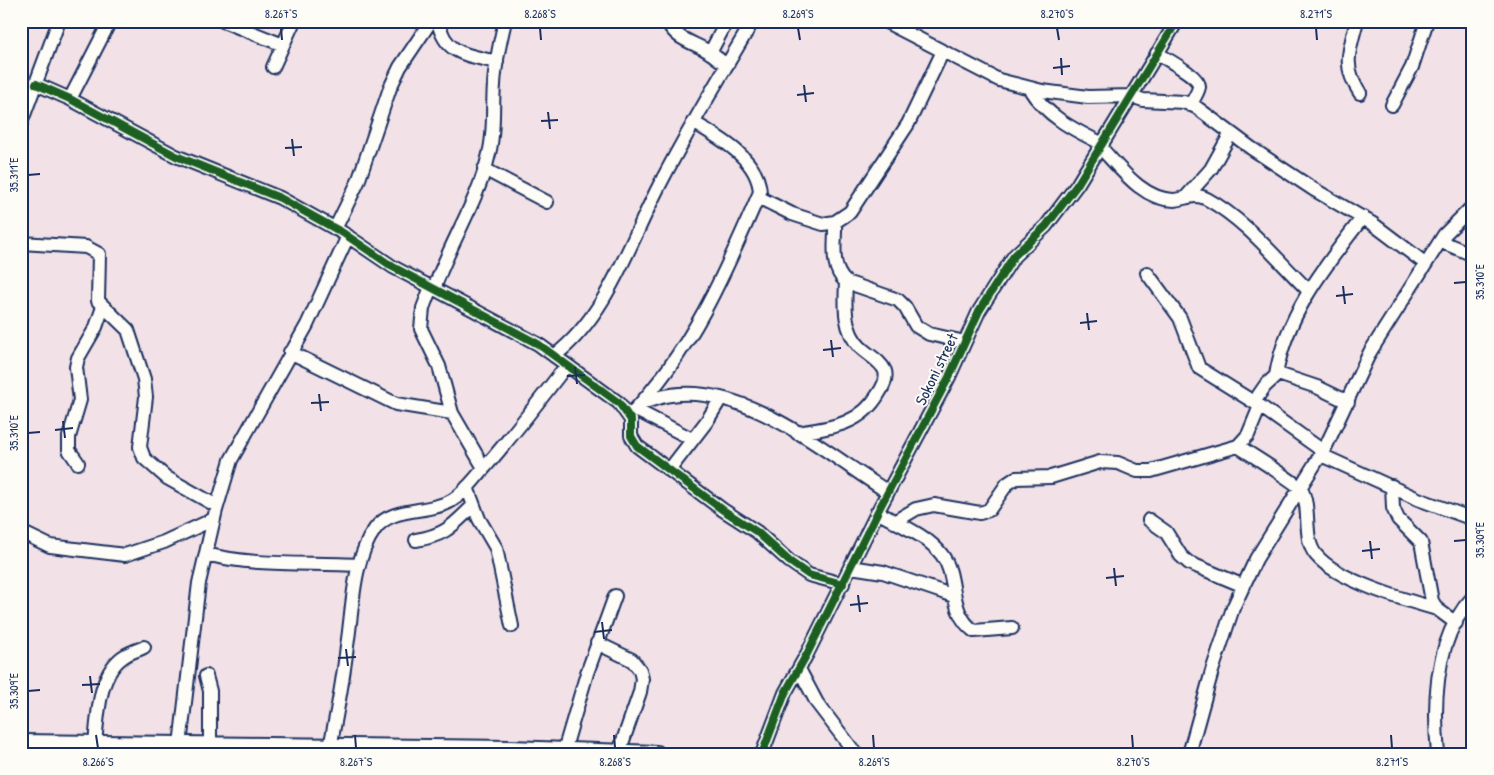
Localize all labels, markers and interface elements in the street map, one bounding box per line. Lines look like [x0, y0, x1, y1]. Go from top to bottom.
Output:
text: 8.267°S [265, 5, 298, 22]
text: 8.268°S [524, 5, 556, 22]
text: 8.269°S [783, 5, 814, 22]
text: 8.270°S [1041, 5, 1074, 22]
text: 8.271°S [1300, 5, 1332, 22]
text: 35.311°E [5, 157, 22, 193]
text: 35.310°E [1471, 263, 1488, 300]
street label: Sokoni street [909, 329, 963, 409]
text: 35.310°E [5, 414, 22, 451]
text: 35.309°E [1471, 521, 1488, 558]
text: 35.309°E [5, 672, 22, 709]
text: 8.266°S [82, 753, 114, 770]
text: 8.267°S [340, 753, 373, 770]
text: 8.268°S [599, 753, 631, 770]
text: 8.269°S [859, 753, 890, 770]
text: 8.270°S [1117, 753, 1150, 770]
text: 8.271°S [1376, 753, 1408, 770]

